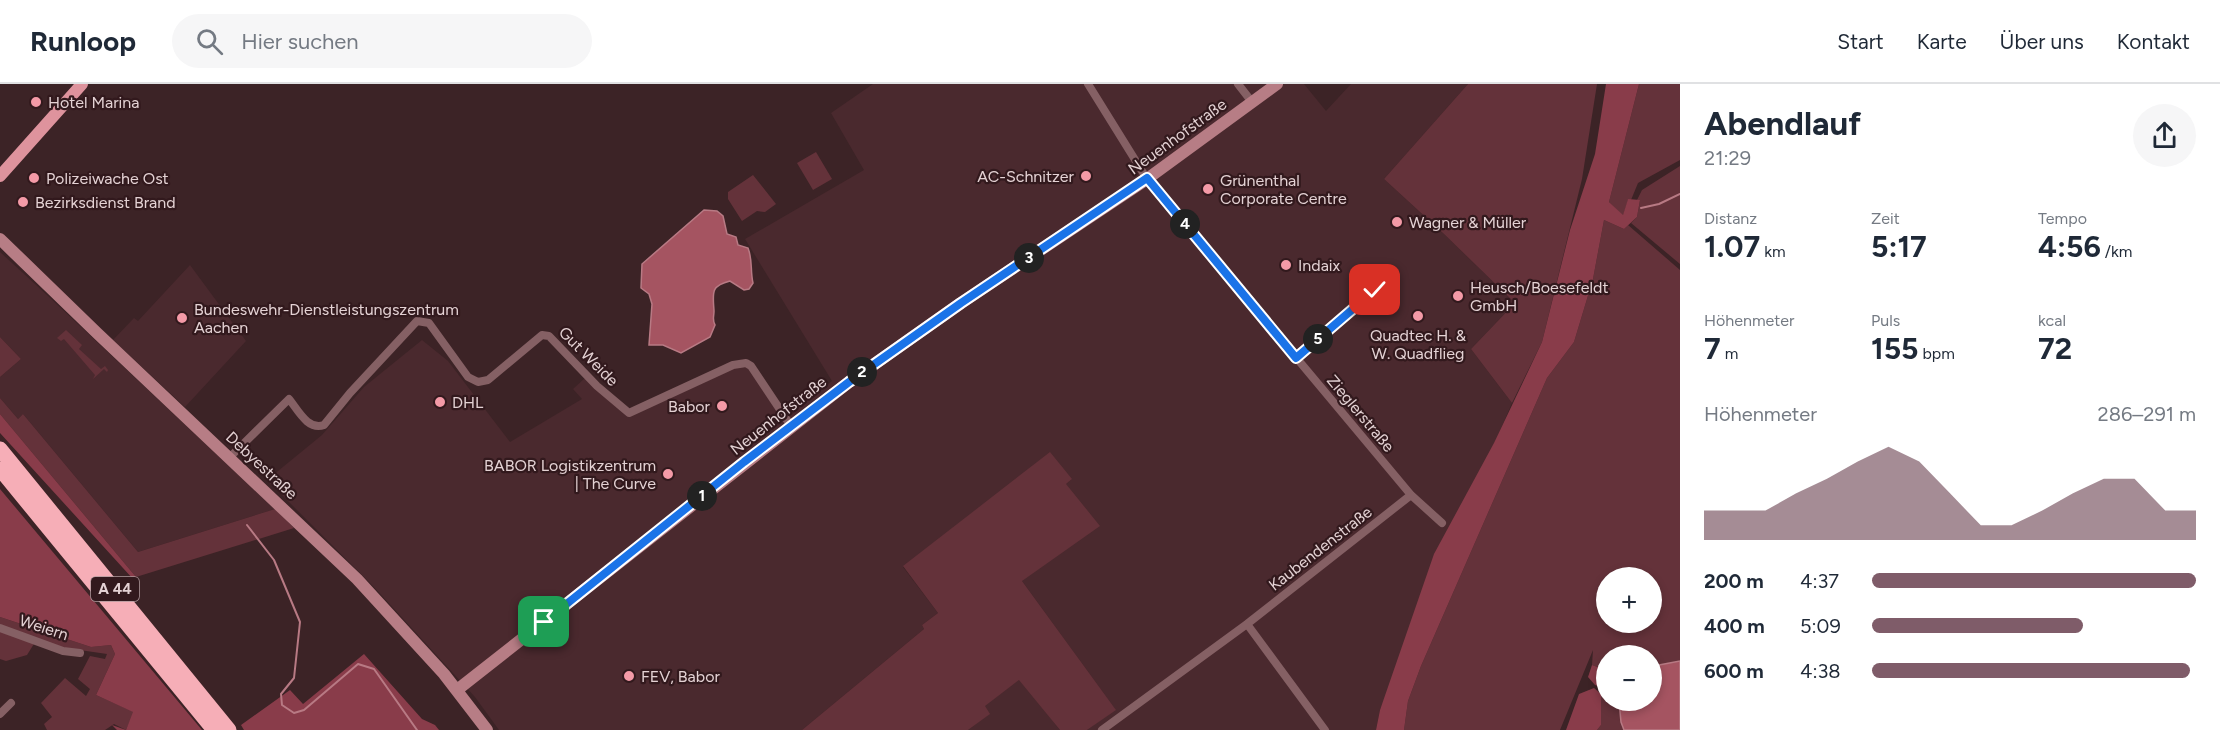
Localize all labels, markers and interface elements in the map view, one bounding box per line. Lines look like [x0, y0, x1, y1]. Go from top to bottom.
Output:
search box [172, 14, 592, 68]
text: Runloop [30, 24, 136, 58]
icon: search [193, 25, 226, 58]
text: Hier suchen [241, 28, 359, 55]
text: Start [1837, 29, 1884, 54]
text: Karte [1917, 29, 1967, 54]
text: Über uns [2000, 29, 2084, 54]
text: Kontakt [2117, 29, 2190, 54]
place label: Hotel Marina [48, 93, 139, 112]
street label: Neuenhofstraße [1125, 94, 1230, 178]
marker: Hotel Marina [29, 95, 43, 109]
text: Abendlauf [1704, 104, 1861, 143]
button: share [2133, 104, 2196, 167]
text: 21:29 [1704, 146, 1751, 170]
place label: AC-Schnitzer [977, 167, 1075, 186]
place label: Polizeiwache Ost [46, 169, 169, 188]
marker: AC-Schnitzer [1079, 169, 1093, 183]
marker: Polizeiwache Ost [27, 171, 41, 185]
place label: Grünenthal Corporate Centre [1220, 171, 1347, 208]
marker: Grünenthal Corporate Centre [1201, 182, 1215, 196]
place label: Bezirksdienst Brand [35, 193, 176, 212]
marker: Bezirksdienst Brand [16, 195, 30, 209]
pin: 4 [1170, 209, 1200, 239]
text: Distanz [1704, 209, 1757, 228]
text: Zeit [1871, 209, 1900, 228]
text: Tempo [2038, 209, 2087, 228]
place label: Wagner & Müller [1409, 213, 1527, 232]
text: 4 [1180, 214, 1190, 233]
marker: Wagner & Müller [1390, 215, 1404, 229]
text: 1.07 [1704, 228, 1760, 265]
text: 5:17 [1871, 228, 1927, 265]
text: 4:56 [2038, 228, 2101, 265]
text: km [1760, 242, 1786, 261]
text: /km [2101, 242, 2132, 261]
pin: 3 [1014, 243, 1044, 273]
text: 3 [1025, 248, 1033, 267]
place label: Indaix [1298, 256, 1341, 275]
marker: Indaix [1279, 258, 1293, 272]
pin [1349, 264, 1400, 315]
icon: check [1358, 273, 1391, 306]
place label: Heusch/Boesefeldt GmbH [1470, 278, 1608, 315]
marker: Heusch/Boesefeldt GmbH [1451, 289, 1465, 303]
place label: Bundeswehr-Dienstleistungszentrum Aachen [194, 300, 459, 337]
marker: Quadtec H. & W. Quadflieg [1411, 309, 1425, 323]
marker: Bundeswehr-Dienstleistungszentrum Aachen [175, 311, 189, 325]
text: Höhenmeter [1704, 311, 1794, 330]
text: Puls [1871, 311, 1900, 330]
text: kcal [2038, 311, 2066, 330]
street label: Gut Weide [555, 323, 623, 390]
pin: 5 [1303, 324, 1333, 354]
place label: Quadtec H. & W. Quadflieg [1370, 326, 1467, 363]
text: 5 [1313, 329, 1323, 348]
text: 7 [1704, 330, 1721, 367]
text: 155 [1871, 330, 1919, 367]
text: 72 [2038, 330, 2072, 367]
text: m [1721, 344, 1738, 363]
text: bpm [1919, 344, 1955, 363]
pin: 2 [847, 357, 877, 387]
text: 2 [857, 362, 867, 381]
street label: Zieglerstraße [1323, 371, 1398, 456]
street label: Neuenhofstraße [726, 372, 830, 459]
place label: DHL [452, 393, 484, 412]
marker: DHL [433, 395, 447, 409]
place label: Babor [668, 397, 711, 416]
marker: Babor [715, 399, 729, 413]
text: Höhenmeter [1704, 402, 1817, 426]
text: 286–291 m [2098, 402, 2196, 426]
street label: Debyestraße [222, 427, 301, 503]
place label: BABOR Logistikzentrum | The Curve [484, 456, 656, 493]
marker: BABOR Logistikzentrum | The Curve [661, 467, 675, 481]
pin: 1 [687, 481, 717, 511]
text: 1 [699, 486, 705, 505]
street label: Kaubendenstraße [1265, 502, 1376, 595]
map controls [1596, 567, 1662, 711]
button: + [1596, 567, 1662, 633]
text: 200 m [1704, 569, 1764, 593]
text: 4:37 [1800, 569, 1839, 593]
road number: A 44 [91, 577, 139, 601]
pin [518, 596, 569, 647]
icon: arrive [527, 605, 560, 638]
street label: Weiern [17, 611, 71, 644]
text: 400 m [1704, 614, 1765, 638]
text: 5:09 [1800, 614, 1841, 638]
button: − [1596, 645, 1662, 711]
text: 600 m [1704, 659, 1764, 683]
text: 4:38 [1800, 659, 1841, 683]
place label: FEV, Babor [641, 667, 720, 686]
marker: FEV, Babor [622, 669, 636, 683]

